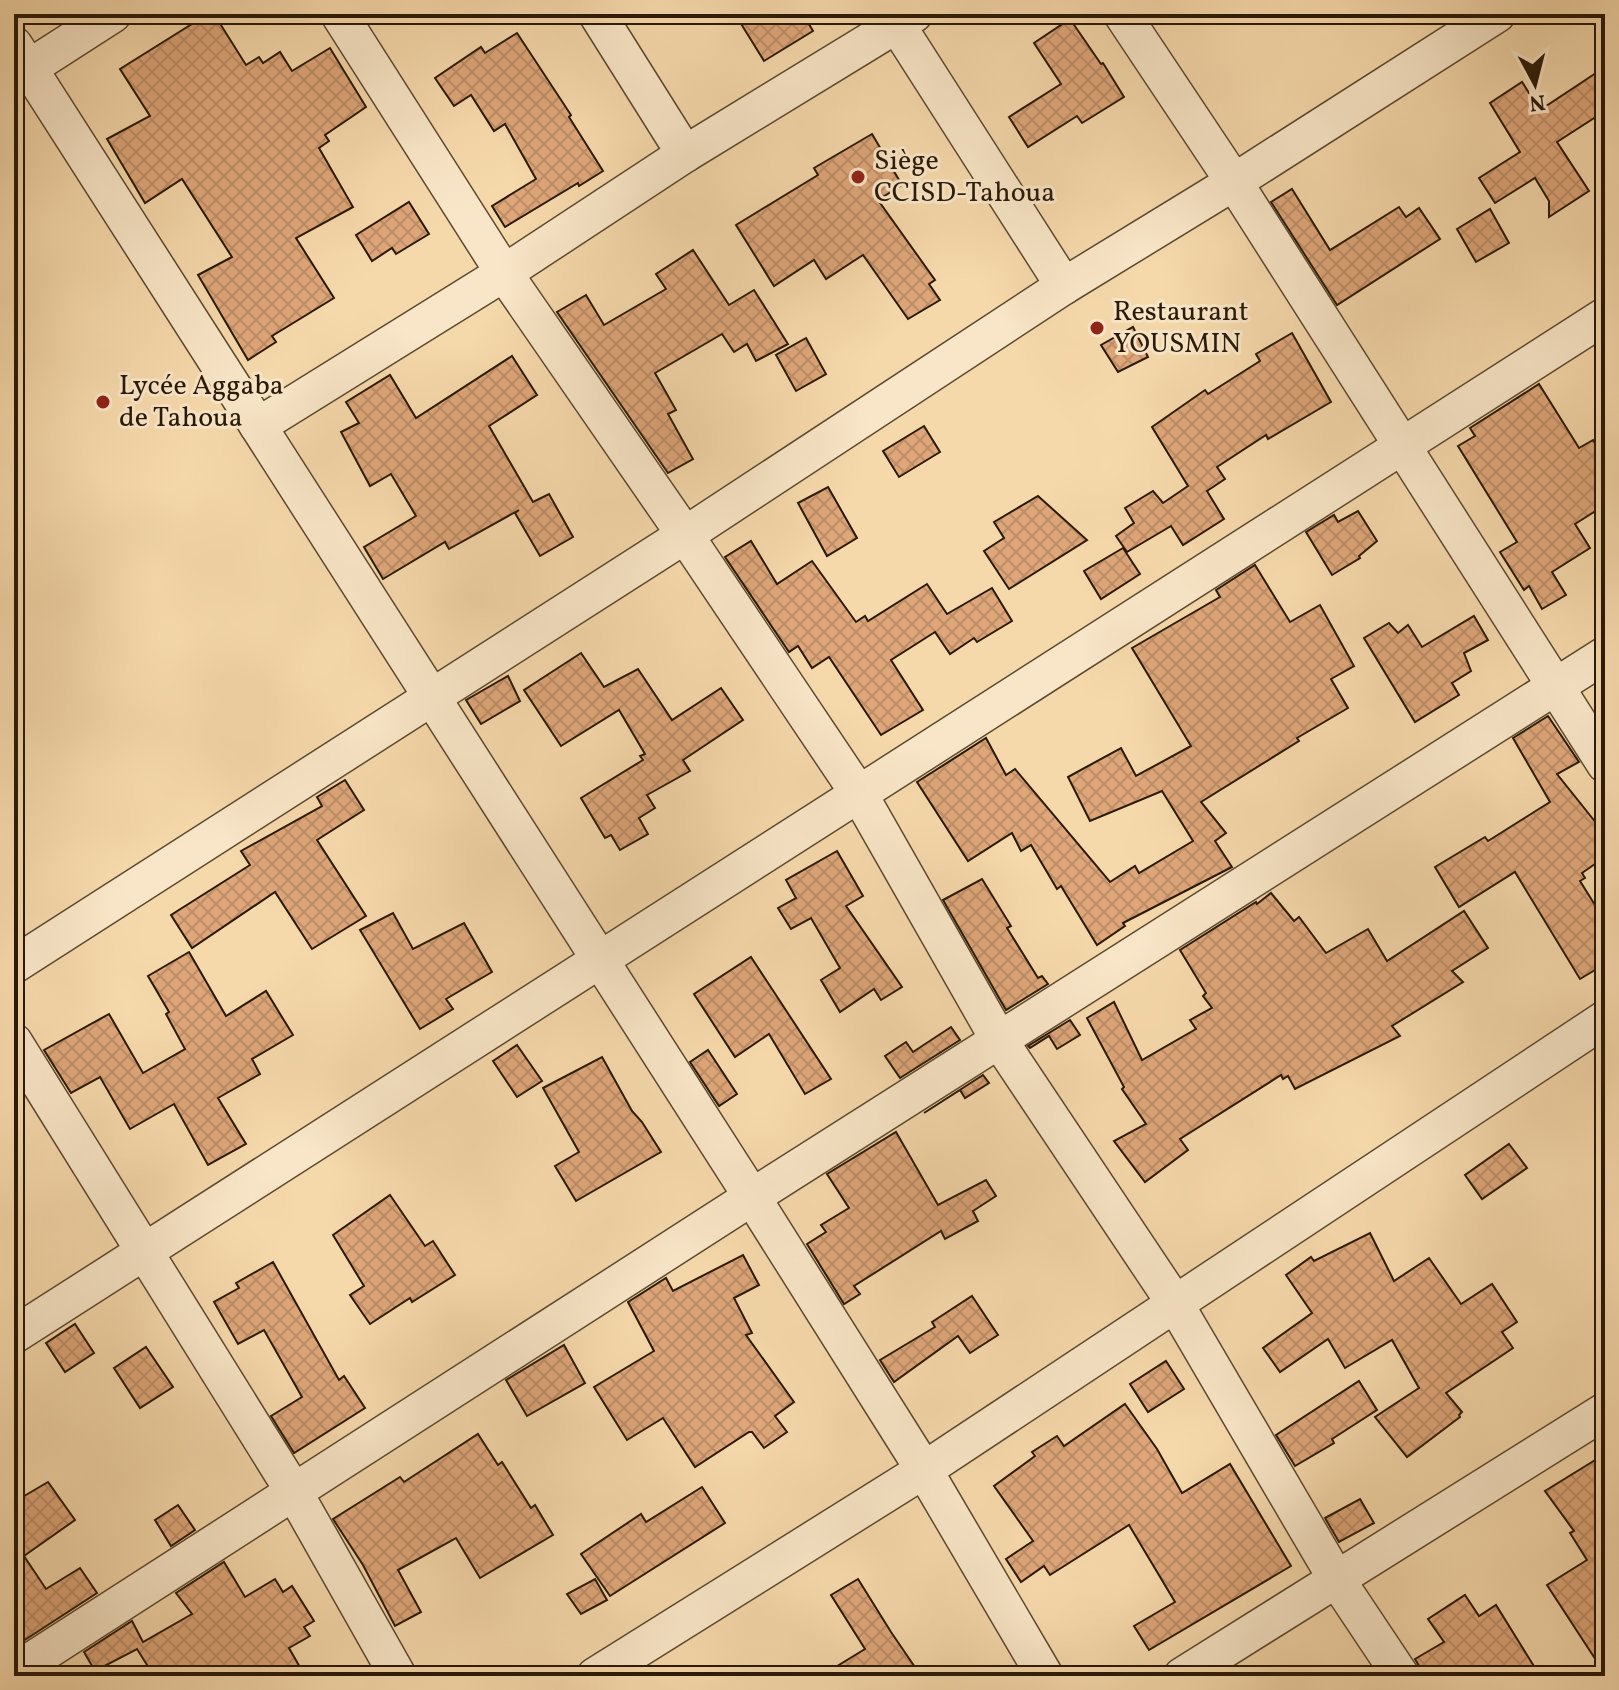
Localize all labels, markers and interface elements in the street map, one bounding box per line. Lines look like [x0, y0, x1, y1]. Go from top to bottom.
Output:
north arrow [1495, 44, 1575, 124]
text: N [1527, 85, 1547, 118]
place label: Siège CCISD-Tahoua [874, 142, 1055, 213]
marker: Siège CCISD-Tahoua [849, 168, 867, 186]
place label: Restaurant YOUSMIN [1113, 293, 1249, 364]
marker: Restaurant YOUSMIN [1088, 319, 1106, 337]
place label: Lycée Aggaba de Tahoua [119, 367, 284, 438]
marker: Lycée Aggaba de Tahoua [94, 393, 112, 411]

